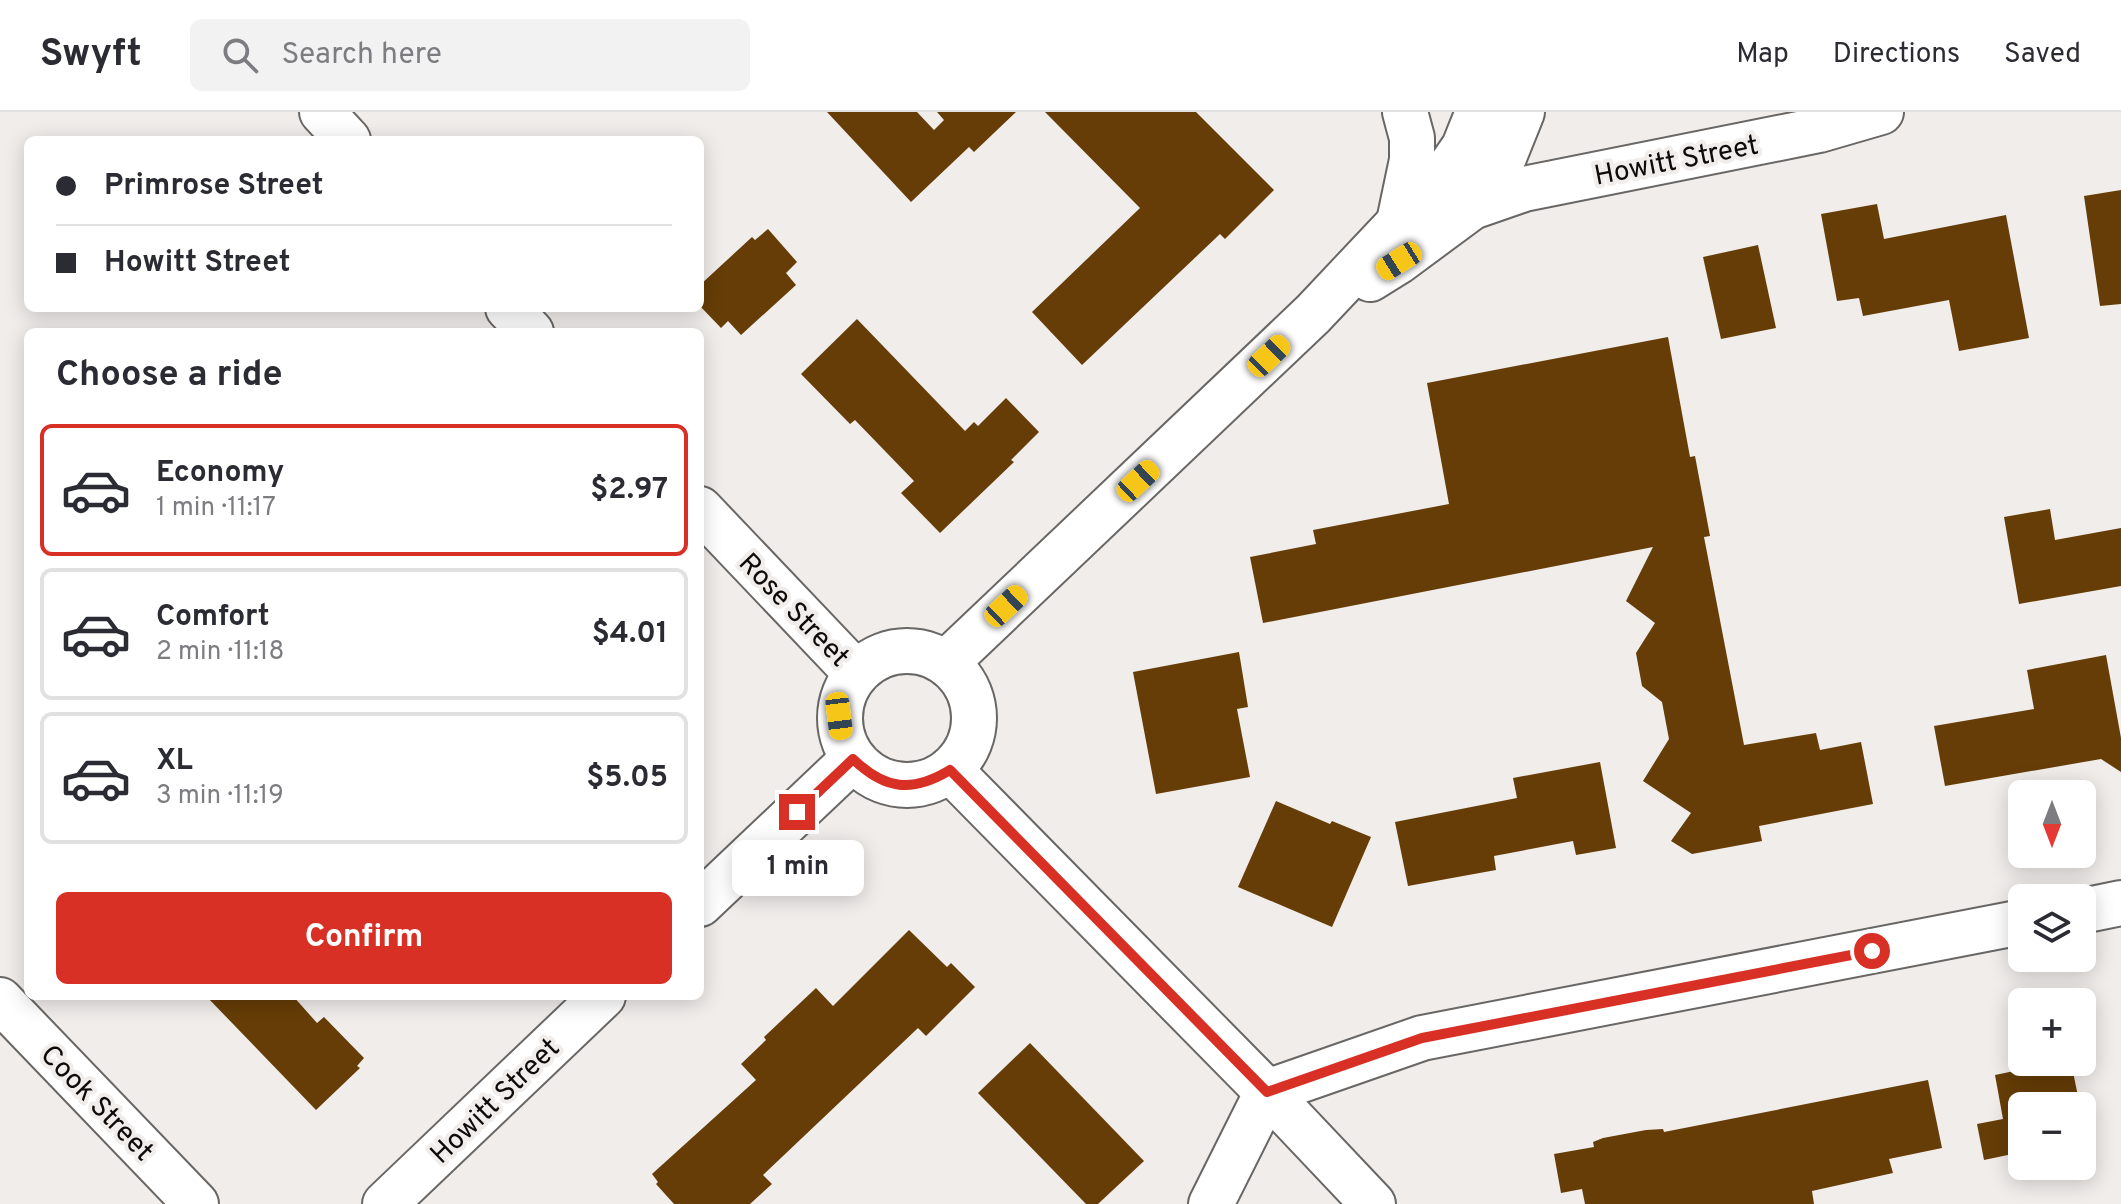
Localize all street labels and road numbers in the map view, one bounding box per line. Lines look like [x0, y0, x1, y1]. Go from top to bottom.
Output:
street label: Howitt Street [1591, 128, 1762, 196]
street label: Rose Street [730, 546, 856, 676]
street label: Howitt Street [424, 1031, 568, 1173]
street label: Cook Street [31, 1038, 160, 1170]

